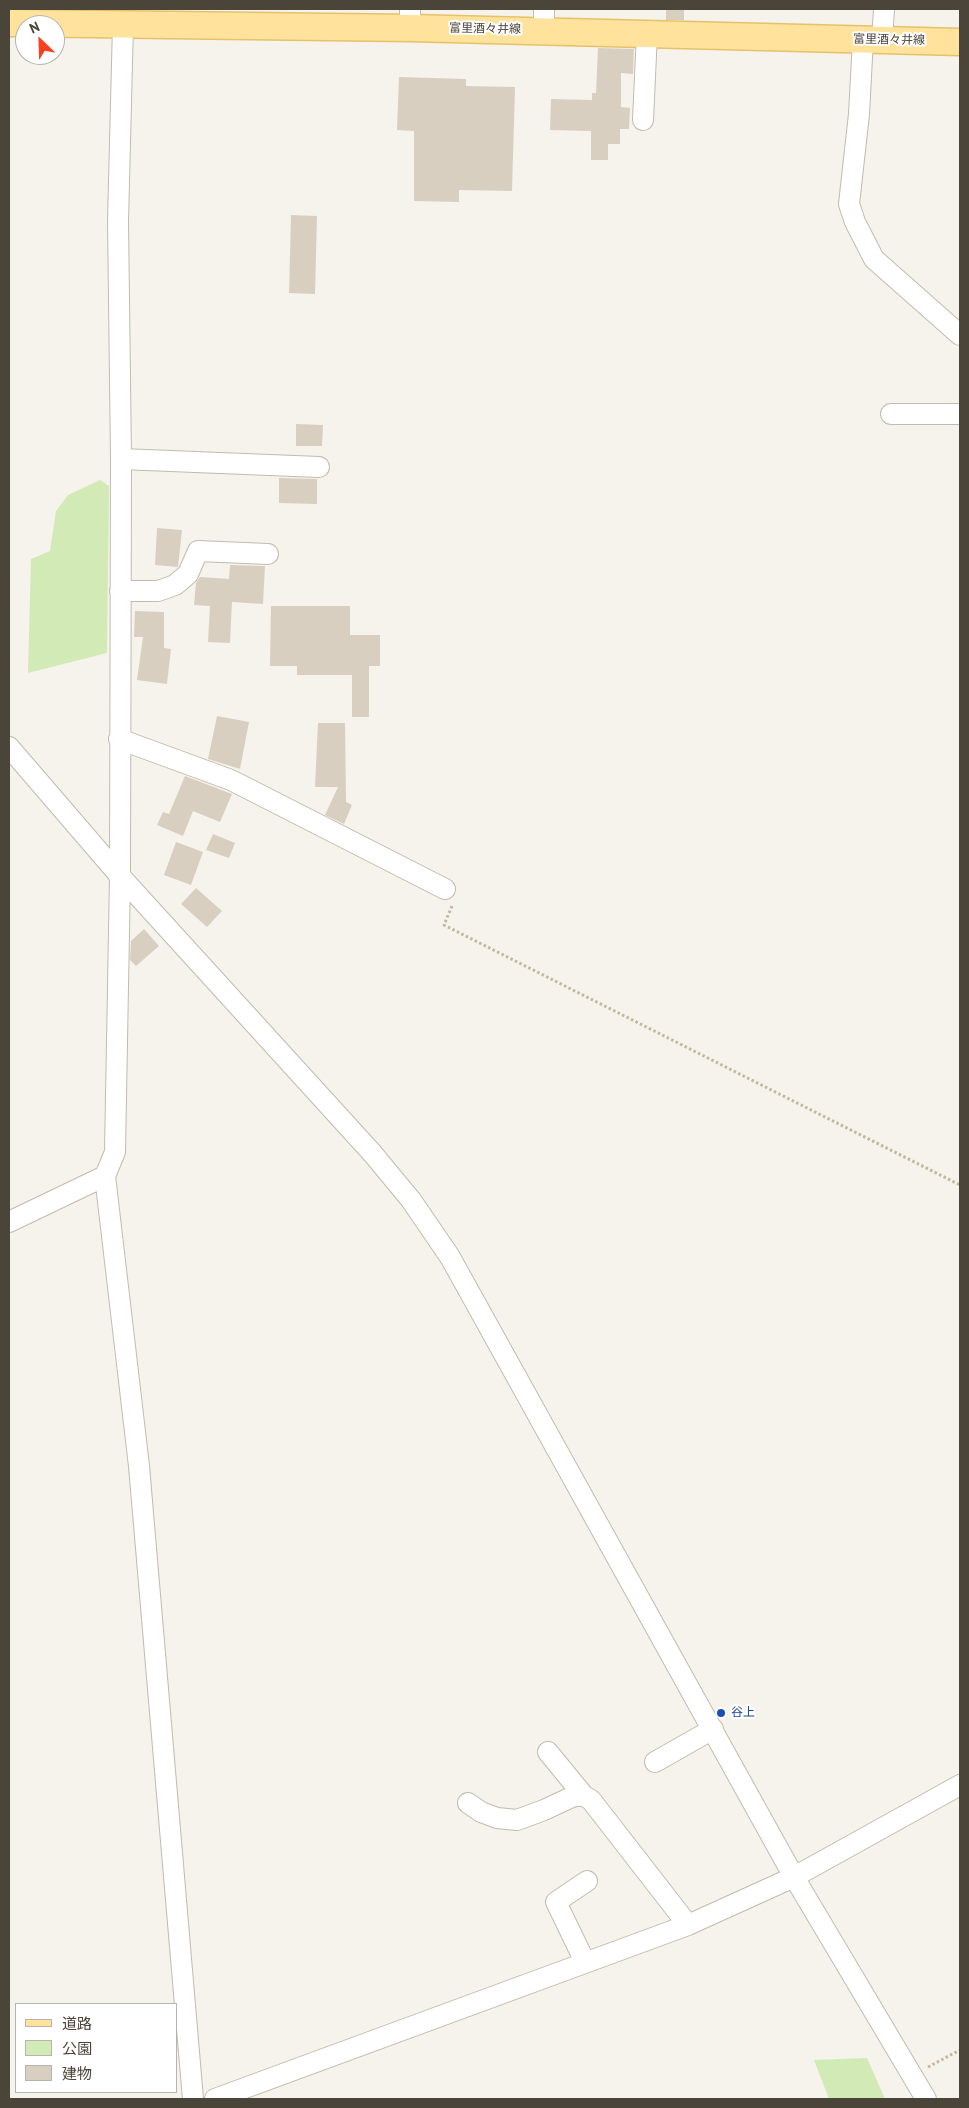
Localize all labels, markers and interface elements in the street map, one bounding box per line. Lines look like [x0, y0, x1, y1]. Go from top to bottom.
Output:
north arrow [15, 15, 65, 65]
text: N [26, 17, 42, 37]
street label: 富里酒々井線 [449, 21, 521, 37]
street label: 富里酒々井線 [853, 32, 925, 48]
place label: 谷上 [731, 1706, 755, 1720]
marker: 谷上 [715, 1707, 727, 1719]
legend [15, 2003, 178, 2093]
text: 道路 [62, 2014, 92, 2033]
text: 公園 [62, 2039, 92, 2058]
text: 建物 [62, 2064, 92, 2083]

